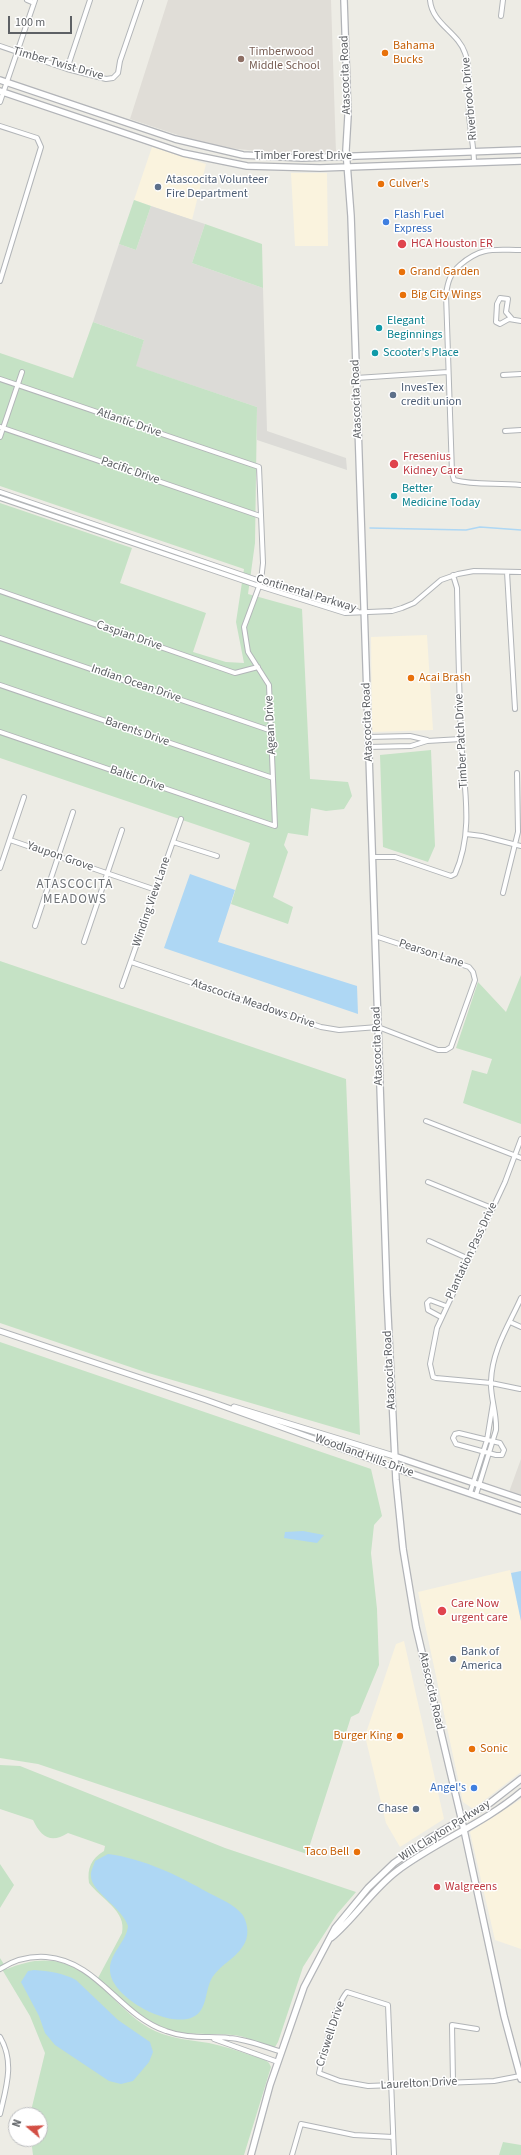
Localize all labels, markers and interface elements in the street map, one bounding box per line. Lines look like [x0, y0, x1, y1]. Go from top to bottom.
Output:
scale bar [10, 8, 74, 34]
text: 100 m [15, 14, 45, 31]
street label: Atascocita Road [337, 35, 355, 115]
place label: Bahama Bucks [393, 39, 435, 67]
street label: Timber Twist Drive [11, 44, 105, 84]
place label: Timberwood Middle School [249, 45, 320, 73]
marker: Bahama Bucks [380, 48, 390, 58]
marker: Timberwood Middle School [236, 54, 246, 64]
street label: Riverbrook Drive [459, 57, 481, 141]
street label: Timber Forest Drive [254, 149, 352, 163]
place label: Atascocita Volunteer Fire Department [166, 173, 268, 201]
place label: Culver's [389, 177, 429, 191]
marker: Culver's [376, 179, 386, 189]
marker: Atascocita Volunteer Fire Department [153, 182, 163, 192]
place label: Flash Fuel Express [394, 208, 444, 236]
marker: Flash Fuel Express [381, 217, 391, 227]
place label: HCA Houston ER [411, 237, 493, 251]
marker: HCA Houston ER [396, 238, 408, 250]
place label: Grand Garden [410, 265, 480, 279]
marker: Grand Garden [397, 267, 407, 277]
place label: Big City Wings [411, 288, 481, 302]
marker: Big City Wings [398, 290, 408, 300]
place label: Elegant Beginnings [387, 314, 443, 342]
marker: Elegant Beginnings [374, 323, 384, 333]
place label: Scooter's Place [383, 346, 459, 360]
marker: Scooter's Place [370, 348, 380, 358]
street label: Atascocita Road [348, 359, 366, 439]
place label: InvesTex credit union [401, 381, 462, 409]
marker: InvesTex credit union [388, 390, 398, 400]
street label: Atlantic Drive [95, 405, 163, 441]
place label: Fresenius Kidney Care [403, 450, 463, 478]
street label: Pacific Drive [99, 454, 161, 488]
marker: Fresenius Kidney Care [388, 458, 400, 470]
place label: Better Medicine Today [402, 482, 480, 510]
marker: Better Medicine Today [389, 491, 399, 501]
street label: Continental Parkway [254, 572, 358, 616]
street label: Caspian Drive [94, 618, 164, 654]
street label: Indian Ocean Drive [89, 662, 183, 706]
place label: Acai Brash [419, 671, 471, 685]
marker: Acai Brash [406, 673, 416, 683]
street label: Atascocita Road [359, 682, 377, 762]
street label: Timber Patch Drive [452, 693, 472, 789]
street label: Agean Drive [262, 695, 280, 755]
street label: Barents Drive [103, 714, 171, 750]
street label: Baltic Drive [108, 763, 166, 795]
street label: Yaupon Grove [25, 839, 95, 875]
street label: Winding View Lane [130, 855, 174, 949]
district label: ATASCOCITA MEADOWS [37, 877, 113, 908]
street label: Pearson Lane [397, 937, 465, 971]
street label: Atascocita Meadows Drive [189, 976, 317, 1032]
street label: Atascocita Road [369, 1006, 387, 1086]
street label: Plantation Pass Drive [443, 1200, 501, 1302]
street label: Atascocita Road [381, 1330, 399, 1410]
street label: Woodland Hills Drive [313, 1431, 415, 1481]
place label: Care Now urgent care [451, 1597, 508, 1625]
marker: Care Now urgent care [436, 1605, 448, 1617]
place label: Bank of America [461, 1645, 502, 1673]
street label: Atascocita Road [415, 1651, 447, 1731]
marker: Bank of America [448, 1654, 458, 1664]
place label: Burger King [333, 1729, 392, 1743]
marker: Burger King [395, 1731, 405, 1741]
place label: Sonic [480, 1742, 508, 1756]
marker: Sonic [467, 1744, 477, 1754]
place label: Angel's [430, 1781, 466, 1795]
marker: Angel's [469, 1783, 479, 1793]
street label: Will Clayton Parkway [397, 1797, 493, 1865]
place label: Chase [378, 1802, 408, 1816]
marker: Chase [411, 1804, 421, 1814]
place label: Taco Bell [304, 1845, 349, 1859]
marker: Taco Bell [352, 1847, 362, 1857]
place label: Walgreens [445, 1880, 497, 1894]
marker: Walgreens [432, 1882, 442, 1892]
street label: Criswell Drive [314, 1999, 348, 2069]
street label: Laurelton Drive [380, 2075, 458, 2093]
north arrow [8, 2107, 48, 2147]
text: N [9, 2117, 25, 2129]

